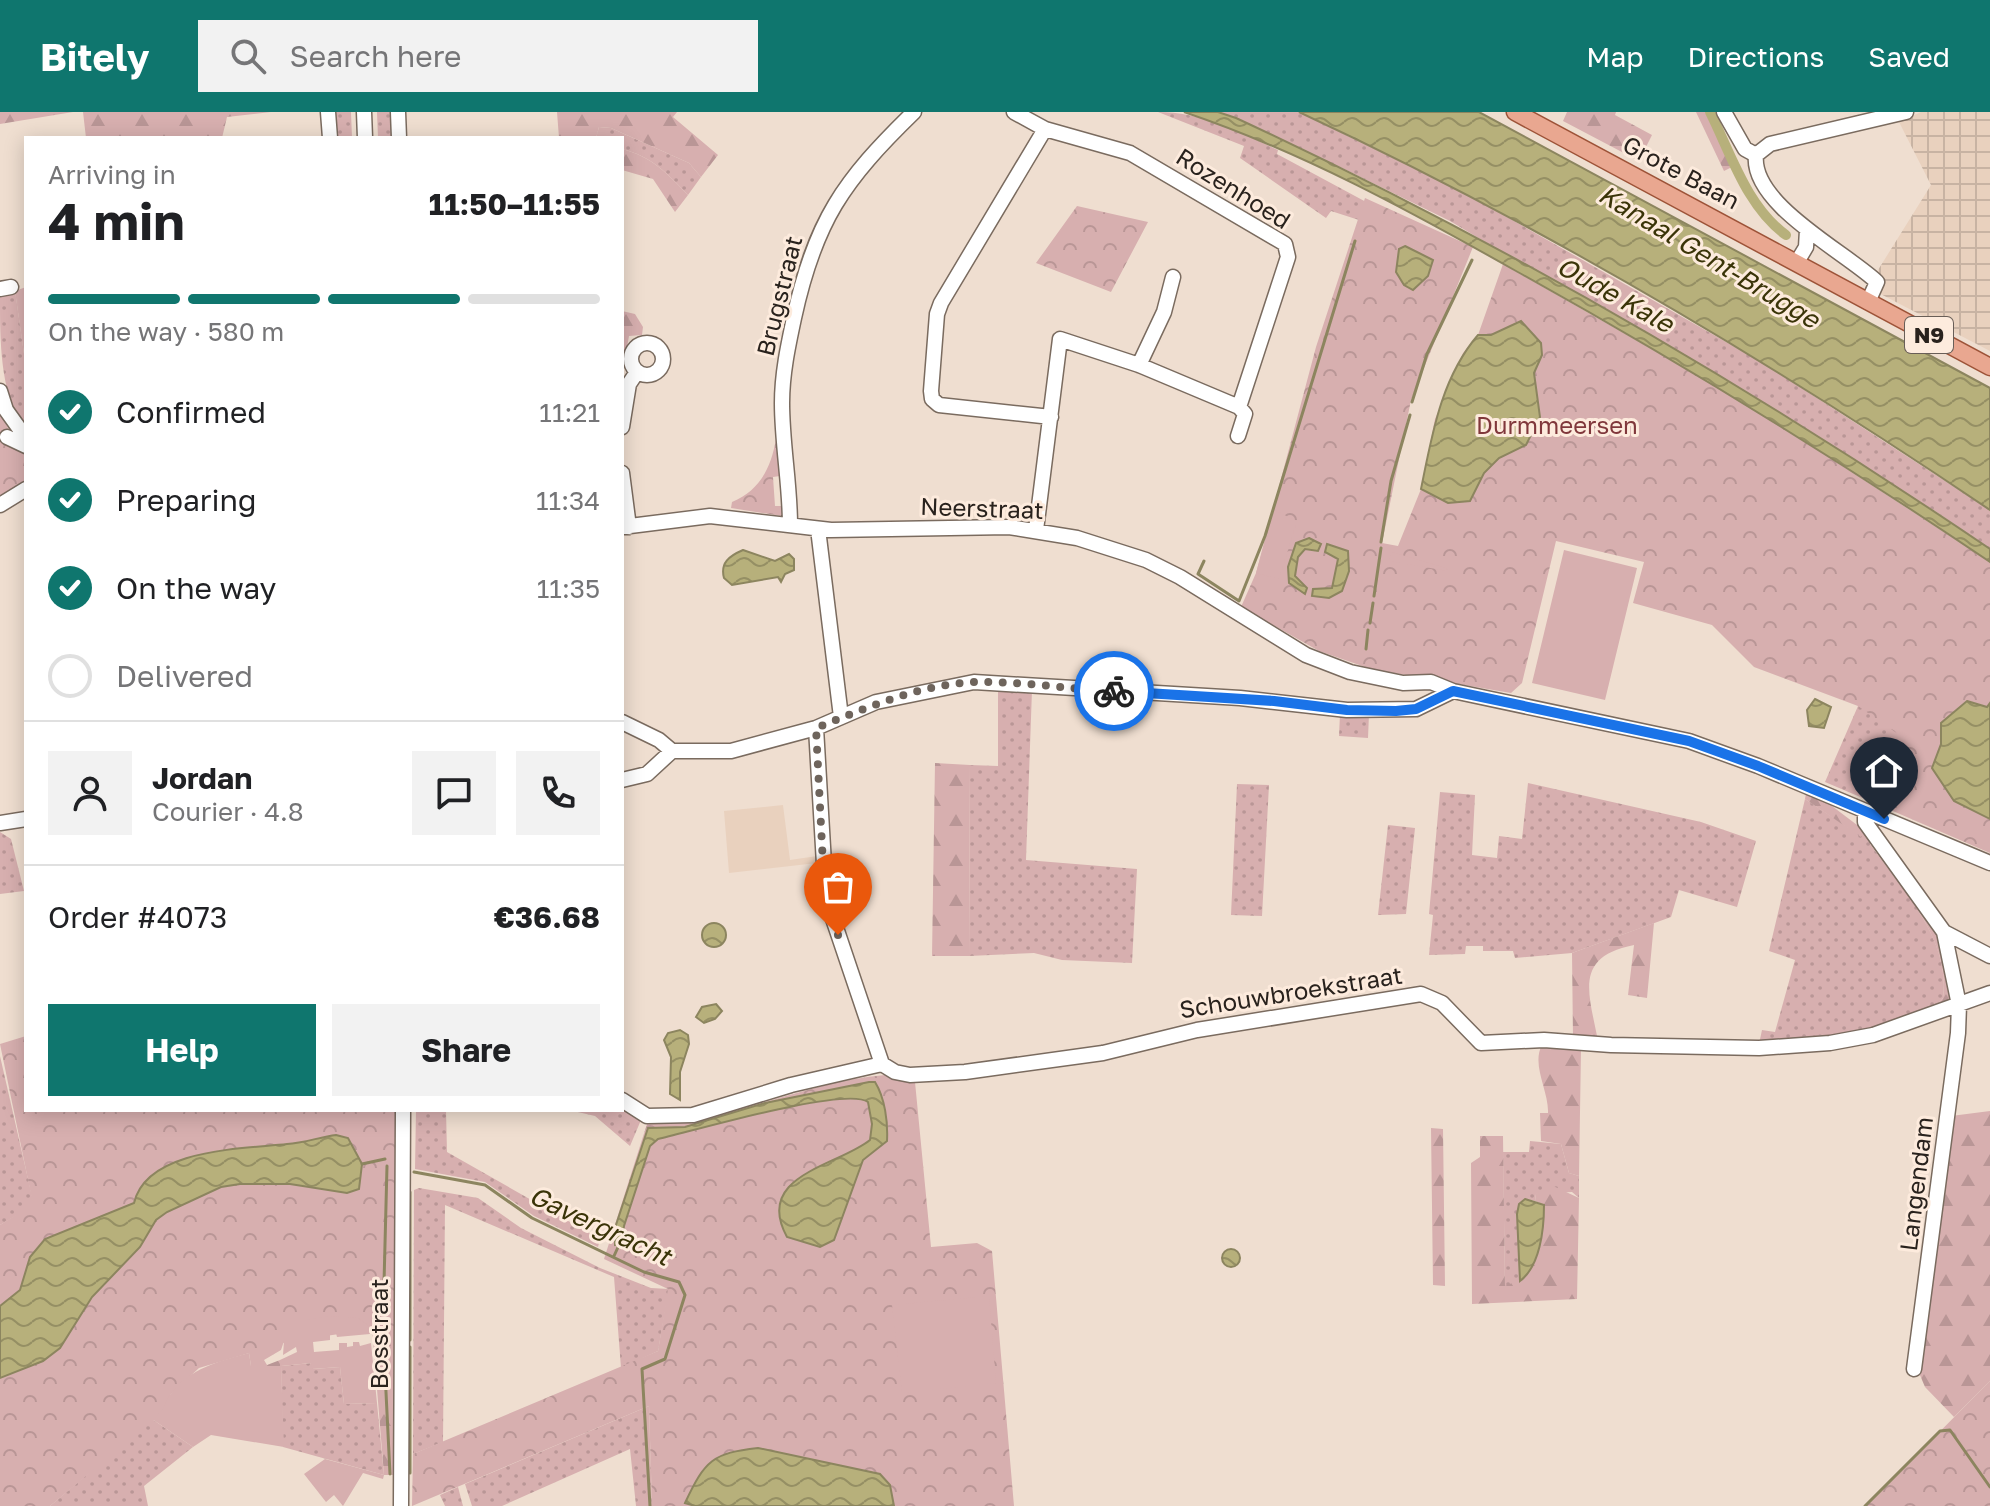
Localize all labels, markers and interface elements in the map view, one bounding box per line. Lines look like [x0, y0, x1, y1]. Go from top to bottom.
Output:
search box [198, 20, 758, 92]
text: Bitely [40, 34, 150, 79]
icon: search [226, 34, 270, 78]
text: Search here [290, 38, 462, 74]
text: Map [1586, 40, 1643, 73]
text: Directions [1687, 40, 1824, 73]
text: Saved [1868, 40, 1950, 73]
street label: Grote Baan [1618, 129, 1745, 215]
street label: Rozenhoed [1171, 141, 1296, 234]
text: Arriving in [48, 159, 176, 190]
water label: Kanaal Gent-Brugge [1593, 178, 1827, 336]
text: 11:50–11:55 [429, 186, 600, 222]
text: 4 min [48, 189, 185, 251]
street label: Brugstraat [750, 233, 807, 359]
water label: Oude Kale [1552, 250, 1680, 340]
text: On the way · 580 m [48, 316, 284, 347]
road number: N9 [1905, 317, 1953, 353]
icon: check [48, 390, 92, 434]
text: Confirmed [116, 394, 266, 430]
text: 11:21 [539, 397, 600, 428]
park label: Durmmeersen [1476, 410, 1638, 439]
icon: check [48, 478, 92, 522]
text: Preparing [116, 482, 257, 518]
text: 11:34 [536, 485, 600, 516]
street label: Neerstraat [920, 491, 1044, 524]
icon: check [48, 566, 92, 610]
text: On the way [116, 570, 276, 606]
text: 11:35 [537, 573, 600, 604]
courier [1074, 651, 1154, 731]
text: Delivered [116, 658, 253, 694]
icon: bike [1092, 669, 1136, 713]
pin [1850, 737, 1918, 819]
icon: home [1862, 749, 1906, 793]
button: person [48, 751, 132, 835]
button: chat [412, 751, 496, 835]
button: phone [516, 751, 600, 835]
text: Jordan [152, 760, 252, 796]
text: Courier · 4.8 [152, 796, 304, 827]
pin [804, 853, 872, 935]
icon: bag [816, 865, 860, 909]
text: Order #4073 [48, 899, 227, 935]
text: €36.68 [494, 899, 600, 935]
street label: Schouwbroekstraat [1177, 960, 1404, 1023]
button: Help [48, 1004, 316, 1096]
button: Share [332, 1004, 600, 1096]
street label: Langendam [1893, 1115, 1938, 1253]
water label: Gavergracht [525, 1179, 678, 1273]
street label: Bosstraat [364, 1278, 393, 1390]

